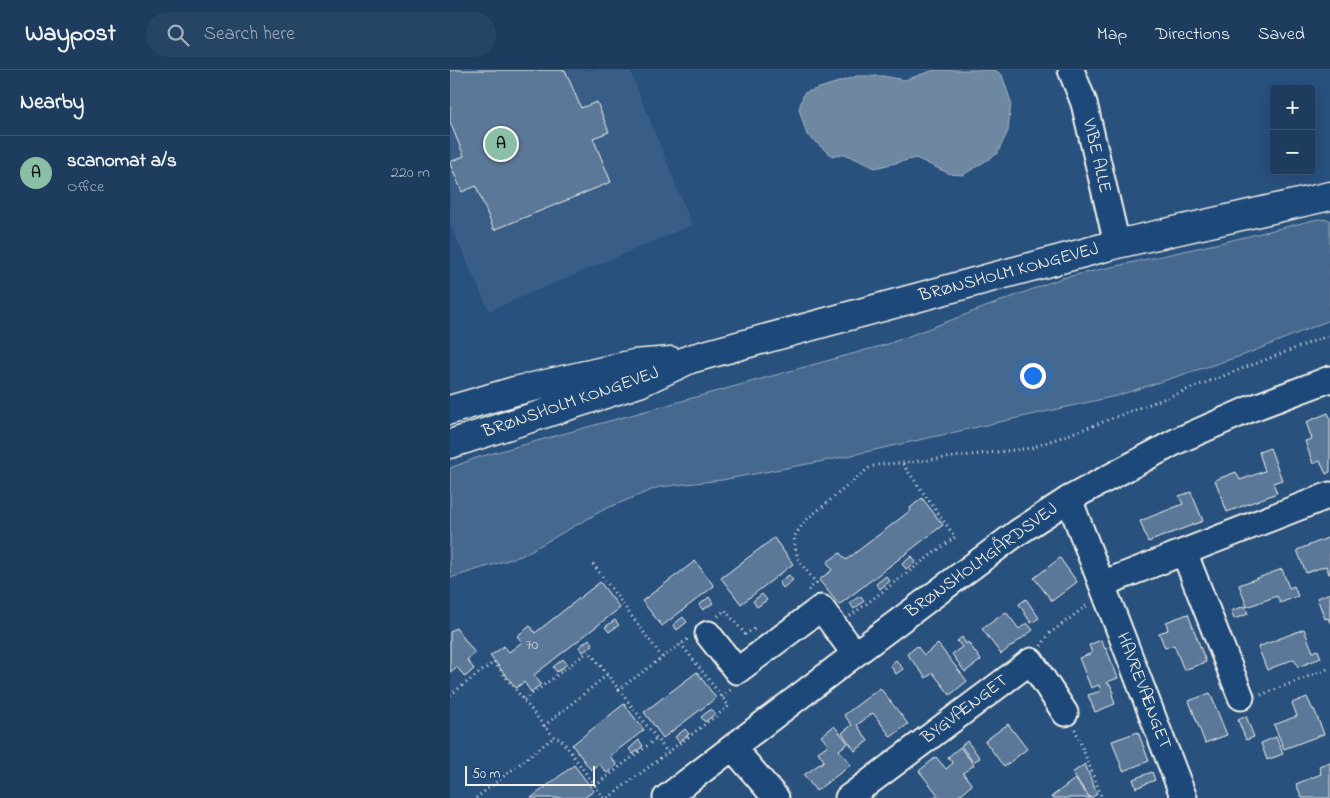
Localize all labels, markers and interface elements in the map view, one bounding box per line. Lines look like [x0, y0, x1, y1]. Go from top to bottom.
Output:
search box [146, 12, 496, 57]
text: Waypost [25, 17, 116, 52]
icon: search [164, 21, 192, 49]
text: Search here [204, 21, 295, 48]
text: Map [1097, 22, 1127, 48]
text: Directions [1155, 22, 1230, 48]
text: Saved [1258, 22, 1305, 48]
map controls [1270, 85, 1315, 175]
button: + [1270, 85, 1315, 130]
text: Nearby [20, 88, 84, 118]
street label: VIBE ALLE [1075, 115, 1117, 196]
pin: A [485, 125, 517, 163]
button: − [1270, 130, 1315, 175]
text: scanomat a/s [67, 148, 177, 175]
text: A [31, 161, 41, 185]
text: 220 m [391, 161, 430, 185]
text: Office [67, 175, 104, 199]
street label: BRØNSHOLM KONGEVEJ [915, 236, 1102, 310]
street label: BRØNSHOLM KONGEVEJ [478, 361, 663, 446]
your location [1020, 363, 1046, 389]
street label: BRØNSHOLMGÅRDSVEJ [900, 497, 1064, 626]
street label: HAVREVÆNGET [1109, 629, 1177, 753]
house number: 70 [526, 634, 539, 656]
street label: BYGVÆNGET [915, 669, 1014, 752]
scale bar [465, 763, 595, 786]
text: 50 m [472, 764, 500, 785]

